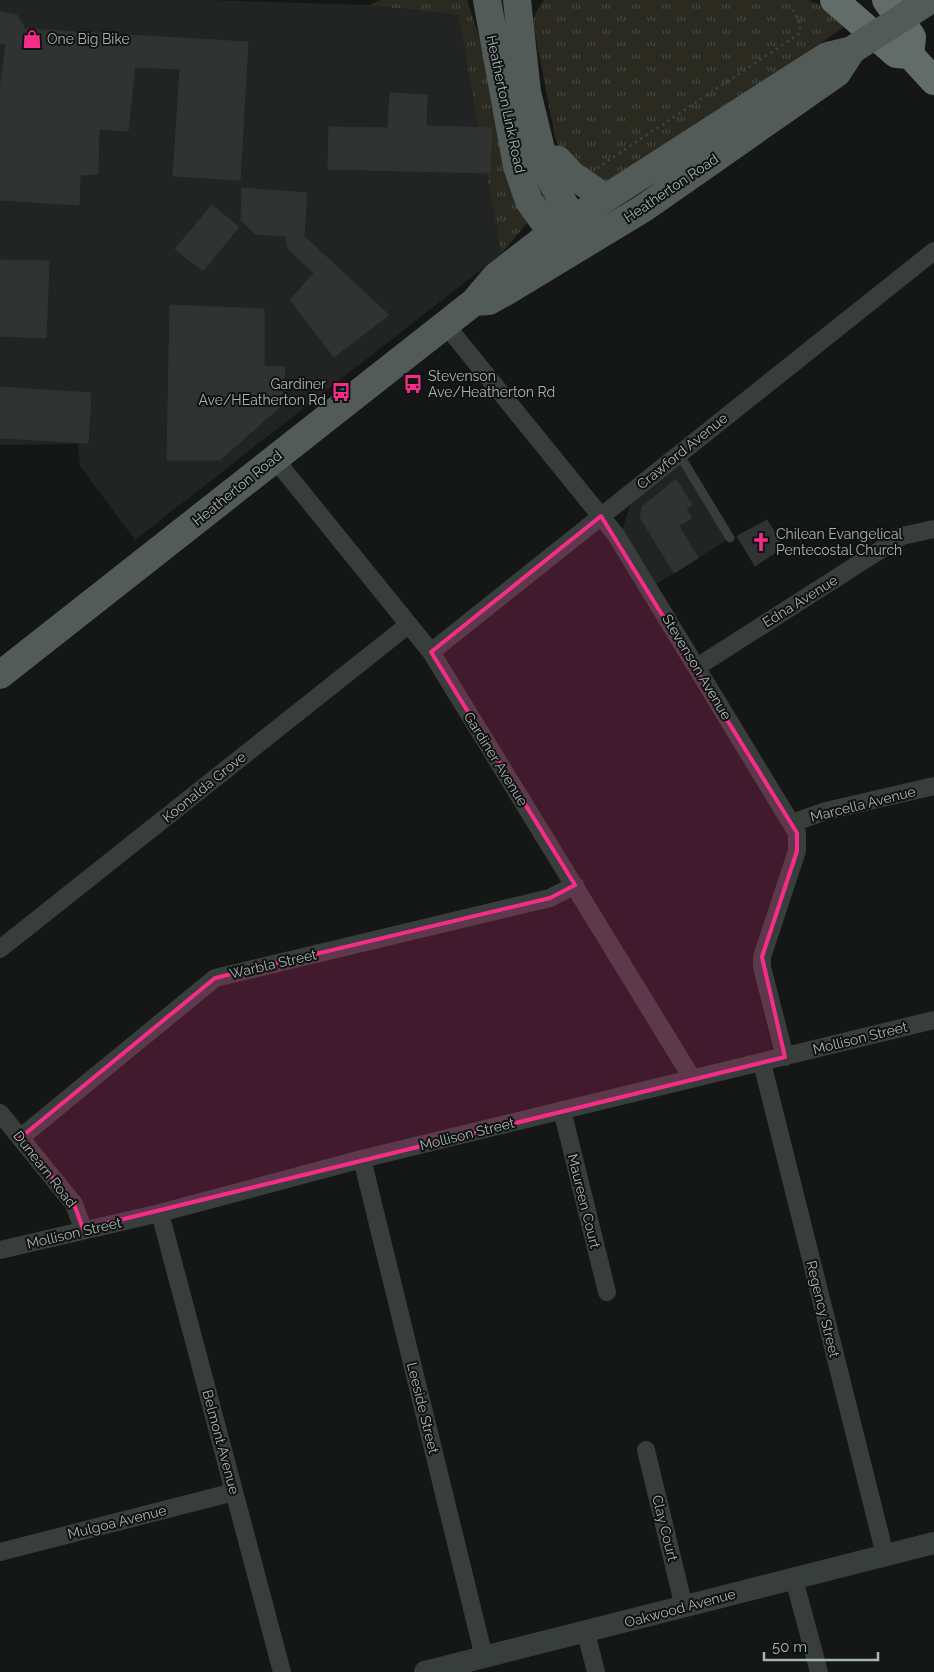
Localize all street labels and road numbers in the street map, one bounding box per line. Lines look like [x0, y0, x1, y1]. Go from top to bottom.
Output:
street label: Heatherton Link Road [484, 34, 528, 174]
street label: Heatherton Road [621, 151, 721, 225]
street label: Crawford Avenue [634, 410, 730, 492]
street label: Heatherton Road [189, 447, 285, 529]
street label: Edna Avenue [760, 572, 840, 630]
street label: Stevenson Avenue [659, 611, 735, 723]
street label: Gardiner Avenue [461, 709, 531, 809]
street label: Koonalda Grove [159, 748, 249, 826]
street label: Marcella Avenue [809, 783, 917, 825]
street label: Warbla Street [228, 946, 318, 982]
street label: Mollison Street [811, 1018, 909, 1057]
street label: Mollison Street [418, 1114, 516, 1153]
street label: Dunearn Road [10, 1128, 80, 1210]
street label: Maureen Court [565, 1152, 604, 1250]
street label: Mollison Street [25, 1214, 123, 1252]
street label: Regency Street [803, 1259, 843, 1359]
street label: Leeside Street [404, 1361, 442, 1456]
street label: Belmont Avenue [199, 1388, 243, 1496]
street label: Clay Court [649, 1493, 681, 1563]
street label: Mulgoa Avenue [66, 1502, 168, 1542]
street label: Oakwood Avenue [623, 1585, 737, 1631]

